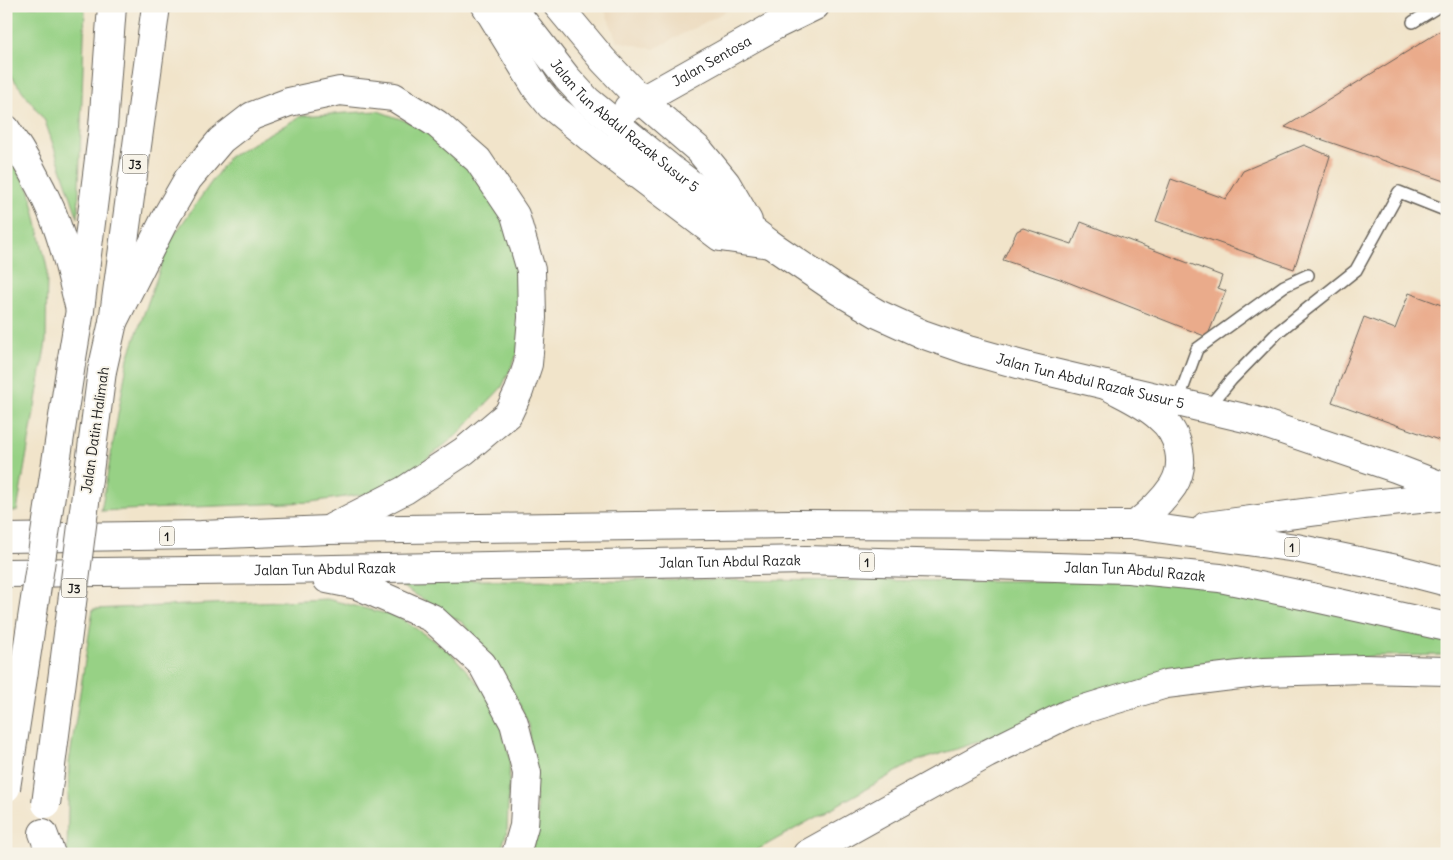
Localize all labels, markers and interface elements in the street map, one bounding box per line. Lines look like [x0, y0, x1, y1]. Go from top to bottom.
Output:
street label: Jalan Sentosa [669, 32, 755, 90]
street label: Jalan Tun Abdul Razak Susur 5 [547, 55, 703, 196]
road number: J3 [122, 154, 148, 173]
street label: Jalan Tun Abdul Razak Susur 5 [994, 349, 1186, 412]
street label: Jalan Datin Halimah [77, 366, 113, 494]
road number: 1 [160, 526, 174, 546]
road number: 1 [1284, 538, 1300, 556]
street label: Jalan Tun Abdul Razak [659, 551, 801, 572]
road number: 1 [860, 552, 874, 572]
street label: Jalan Tun Abdul Razak [1064, 558, 1206, 586]
street label: Jalan Tun Abdul Razak [254, 559, 396, 579]
road number: J3 [62, 578, 86, 598]

